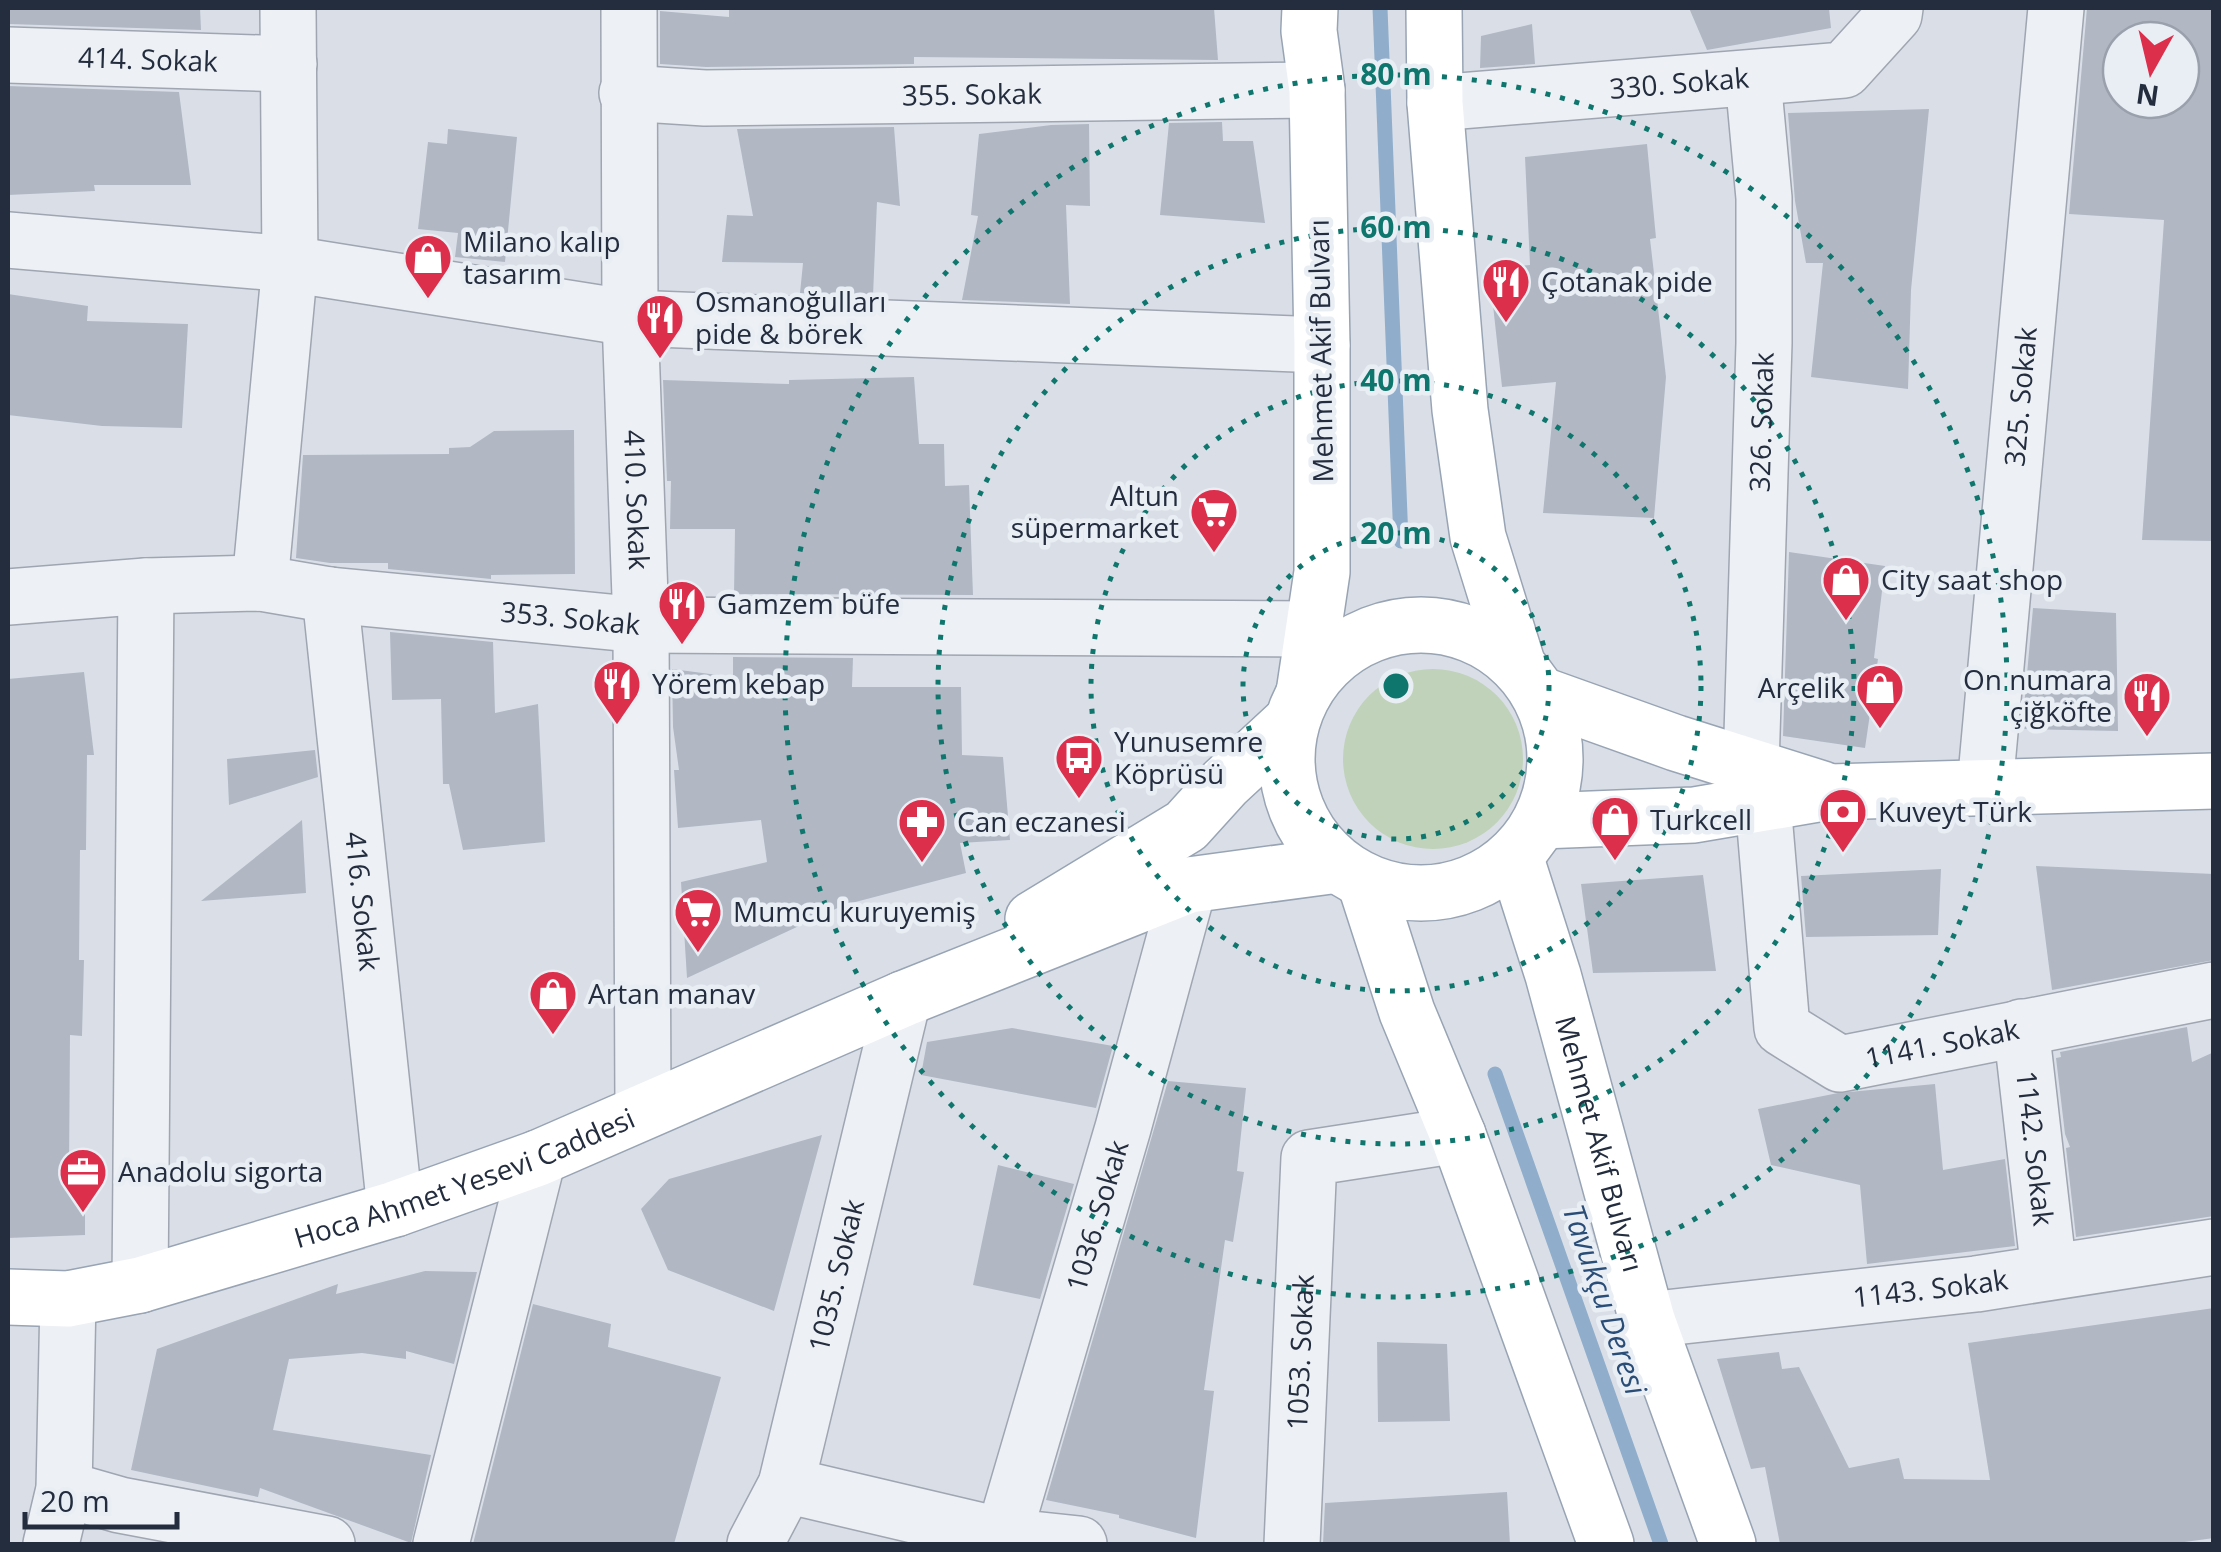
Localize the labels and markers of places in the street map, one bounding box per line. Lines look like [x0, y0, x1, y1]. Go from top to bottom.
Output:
place label: Milano kalıp tasarım [463, 222, 621, 292]
shop icon: Milano kalıp tasarım [402, 232, 454, 300]
restaurant icon: Çotanak pide [1480, 256, 1532, 324]
place label: Çotanak pide [1541, 262, 1713, 300]
place label: Osmanoğulları pide & börek [695, 282, 886, 352]
restaurant icon: Osmanoğulları pide & börek [634, 292, 686, 360]
place label: Altun süpermarket [1011, 476, 1179, 546]
supermarket icon: Altun süpermarket [1188, 486, 1240, 554]
shop icon: City saat shop [1820, 554, 1872, 622]
place label: City saat shop [1881, 560, 2063, 598]
restaurant icon: Gamzem büfe [656, 578, 708, 646]
place label: Gamzem büfe [717, 584, 900, 622]
restaurant icon: Yörem kebap [591, 658, 643, 726]
place label: On numara çiğköfte [1963, 660, 2112, 730]
shop icon: Arçelik [1854, 662, 1906, 730]
place label: Yörem kebap [652, 664, 825, 702]
centre of rings [1378, 668, 1414, 704]
place label: Arçelik [1758, 668, 1845, 706]
restaurant icon: On numara çiğköfte [2121, 670, 2173, 738]
place label: Yunusemre Köprüsü [1114, 722, 1263, 792]
bus stop icon: Yunusemre Köprüsü [1053, 732, 1105, 800]
bank icon: Kuveyt Türk [1817, 786, 1869, 854]
place label: Kuveyt Türk [1878, 792, 2032, 830]
shop icon: Turkcell [1589, 794, 1641, 862]
pharmacy icon: Can eczanesi [896, 796, 948, 864]
place label: Turkcell [1650, 800, 1752, 838]
place label: Can eczanesi [957, 802, 1126, 840]
supermarket icon: Mumcu kuruyemiş [672, 886, 724, 954]
place label: Mumcu kuruyemiş [733, 892, 976, 930]
shop icon: Artan manav [527, 968, 579, 1036]
place label: Artan manav [588, 974, 755, 1012]
office icon: Anadolu sigorta [57, 1146, 109, 1214]
place label: Anadolu sigorta [118, 1152, 323, 1190]

